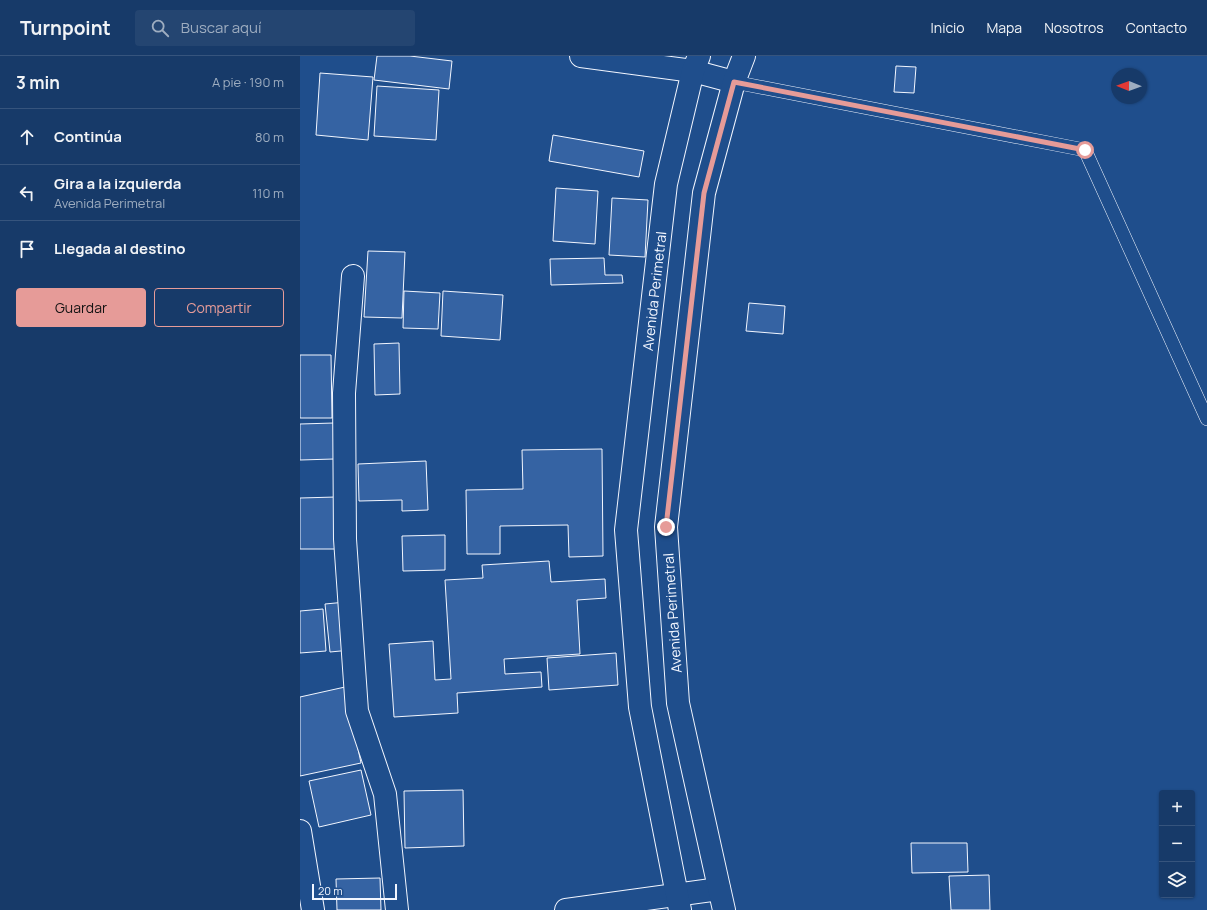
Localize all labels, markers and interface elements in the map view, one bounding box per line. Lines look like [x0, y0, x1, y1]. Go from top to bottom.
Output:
search box [135, 10, 415, 46]
text: Turnpoint [20, 15, 111, 41]
icon: search [149, 17, 171, 39]
text: Buscar aquí [181, 17, 261, 38]
text: Inicio [931, 18, 965, 37]
text: Mapa [987, 18, 1022, 37]
text: Nosotros [1044, 18, 1104, 37]
text: Contacto [1126, 18, 1187, 37]
north arrow [1111, 68, 1147, 104]
text: 3 min [16, 71, 60, 94]
text: A pie · 190 m [212, 73, 284, 91]
icon: ahead [16, 126, 38, 148]
text: Continúa [54, 126, 122, 147]
text: 80 m [255, 128, 284, 146]
route start [1076, 141, 1094, 159]
text: Gira a la izquierda [54, 173, 181, 194]
icon: left [16, 182, 38, 204]
text: 110 m [252, 184, 284, 202]
text: Avenida Perimetral [54, 194, 165, 212]
street label: Avenida Perimetral [637, 230, 670, 352]
icon: arrive [16, 238, 38, 260]
text: Llegada al destino [54, 238, 186, 259]
button: Guardar [16, 288, 146, 327]
button: Compartir [154, 288, 284, 327]
route end [657, 518, 675, 536]
street label: Avenida Perimetral [658, 553, 686, 673]
map controls [1159, 790, 1195, 898]
button: + [1159, 790, 1195, 826]
button: − [1159, 826, 1195, 862]
button: layers [1159, 862, 1195, 898]
scale bar [312, 882, 397, 901]
text: 20 m [318, 883, 343, 898]

